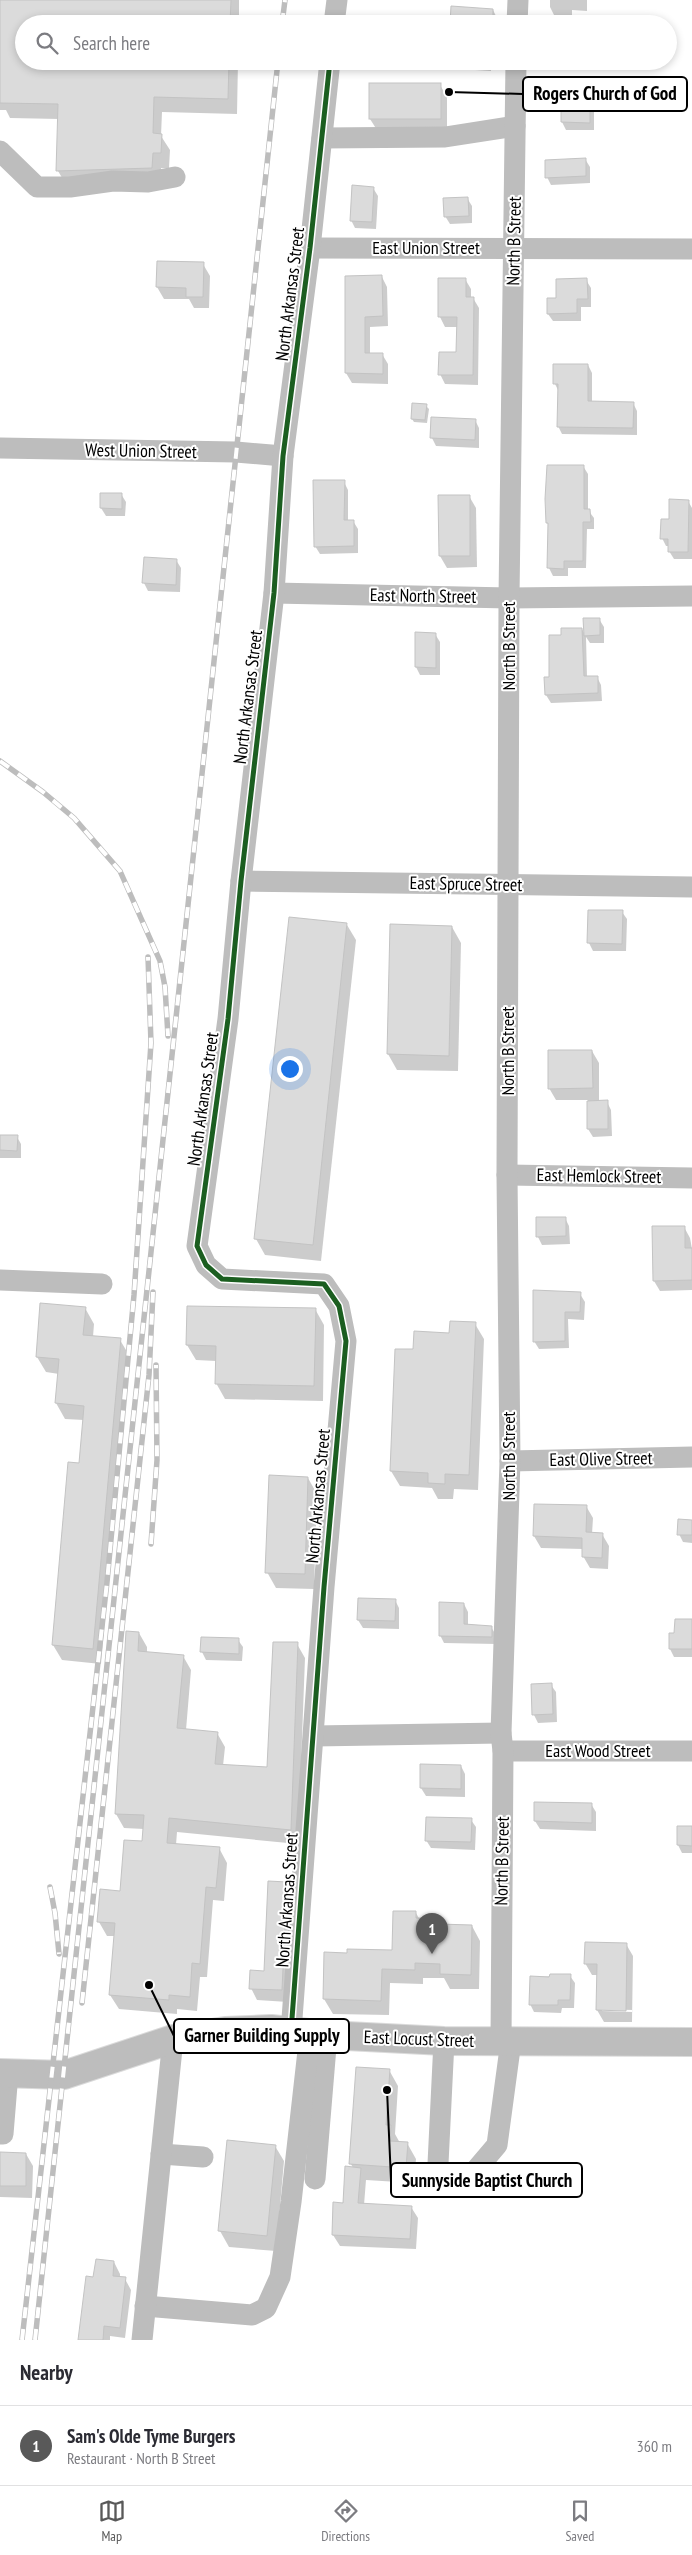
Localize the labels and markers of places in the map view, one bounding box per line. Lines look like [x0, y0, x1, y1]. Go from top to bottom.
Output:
callout: Rogers Church of God [523, 77, 687, 111]
pin: 1 [416, 1913, 448, 1954]
callout: Garner Building Supply [174, 2019, 349, 2053]
callout: Sunnyside Baptist Church [391, 2163, 582, 2197]

